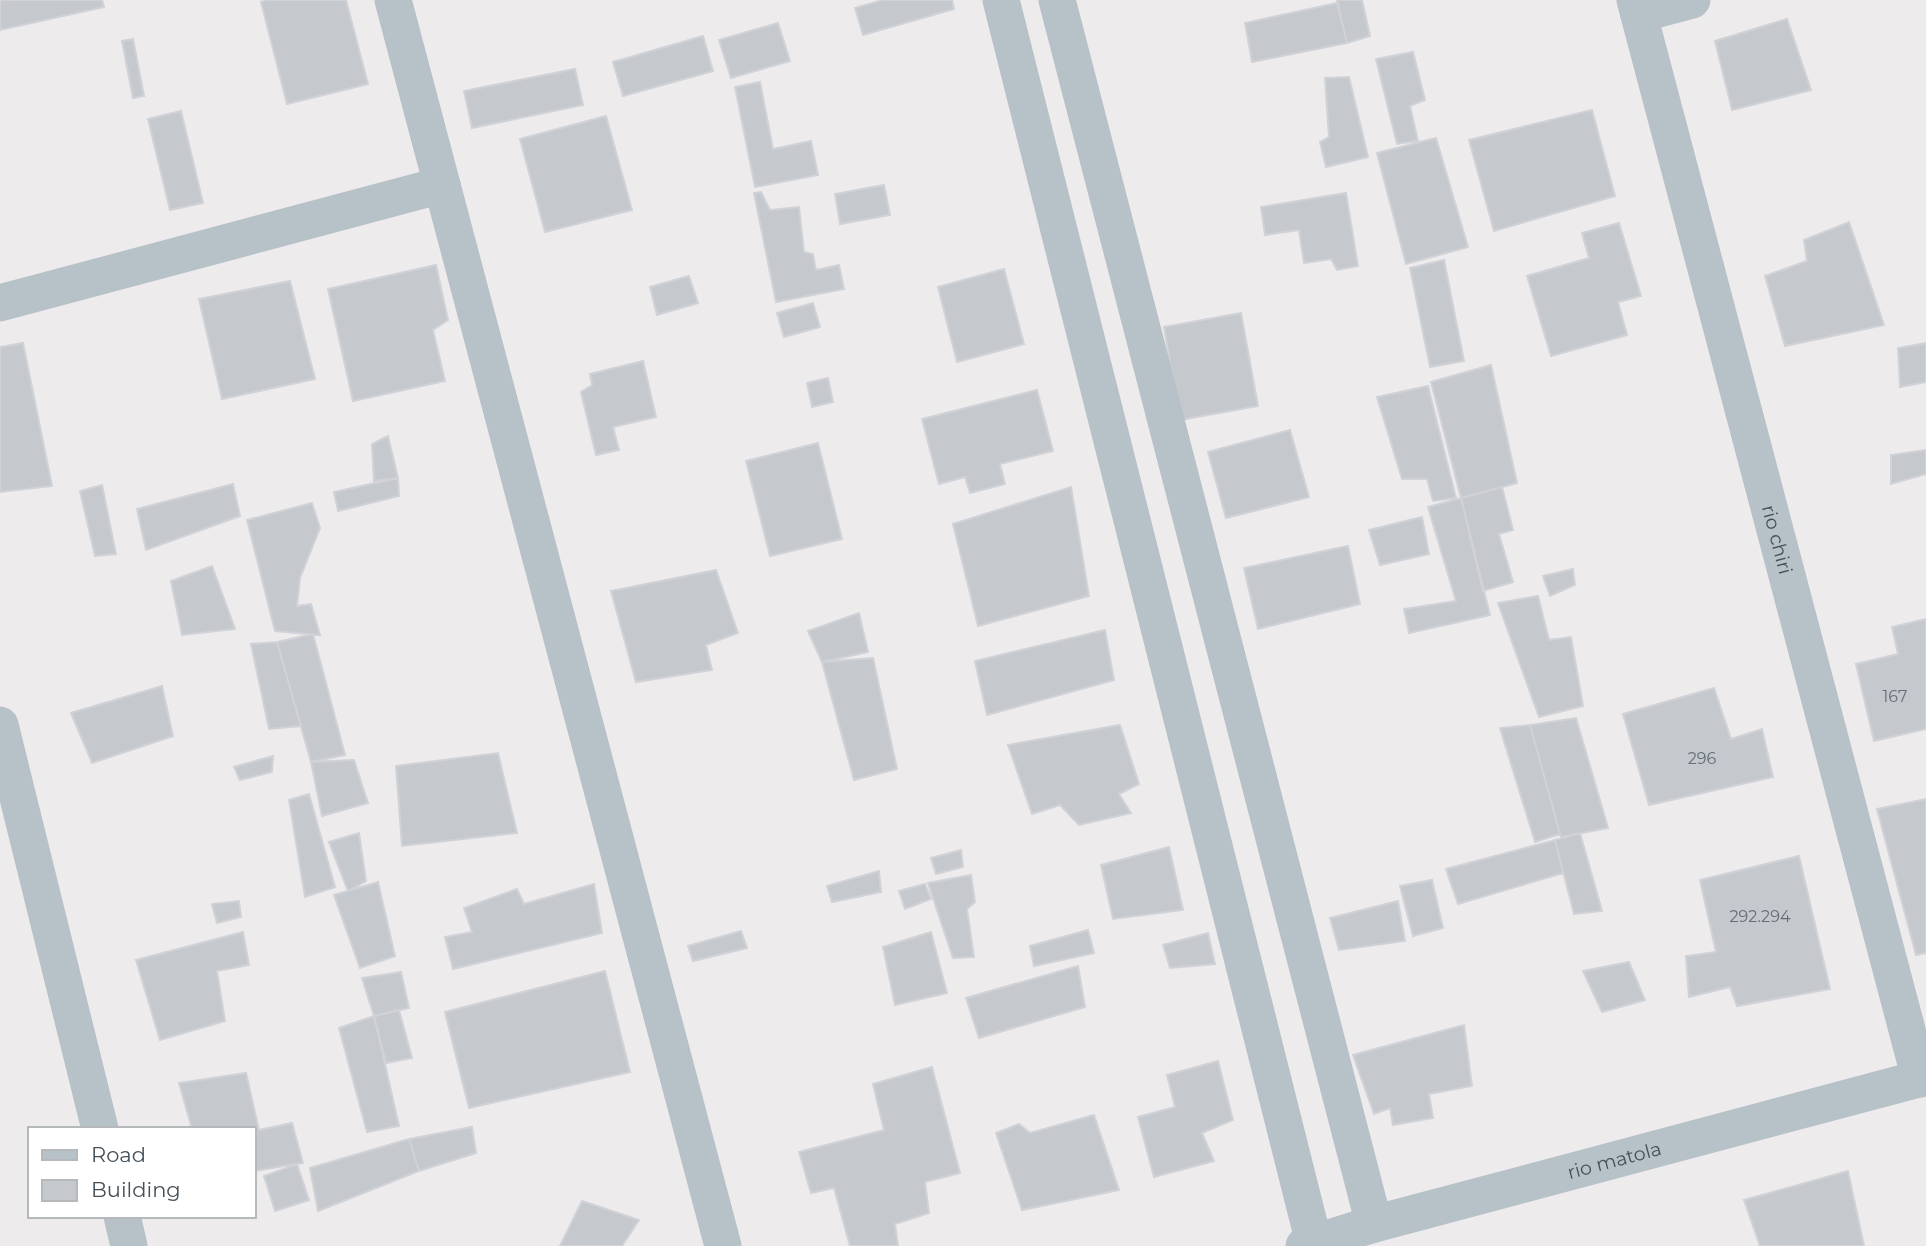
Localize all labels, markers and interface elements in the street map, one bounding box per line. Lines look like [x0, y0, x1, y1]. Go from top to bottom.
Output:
street label: rio chiri [1757, 502, 1798, 577]
house number: 167 [1883, 687, 1907, 706]
house number: 296 [1688, 749, 1717, 768]
house number: 292.294 [1729, 907, 1791, 926]
legend [28, 1127, 256, 1218]
street label: rio matola [1565, 1136, 1664, 1184]
text: Road [91, 1142, 146, 1167]
text: Building [91, 1177, 181, 1202]

